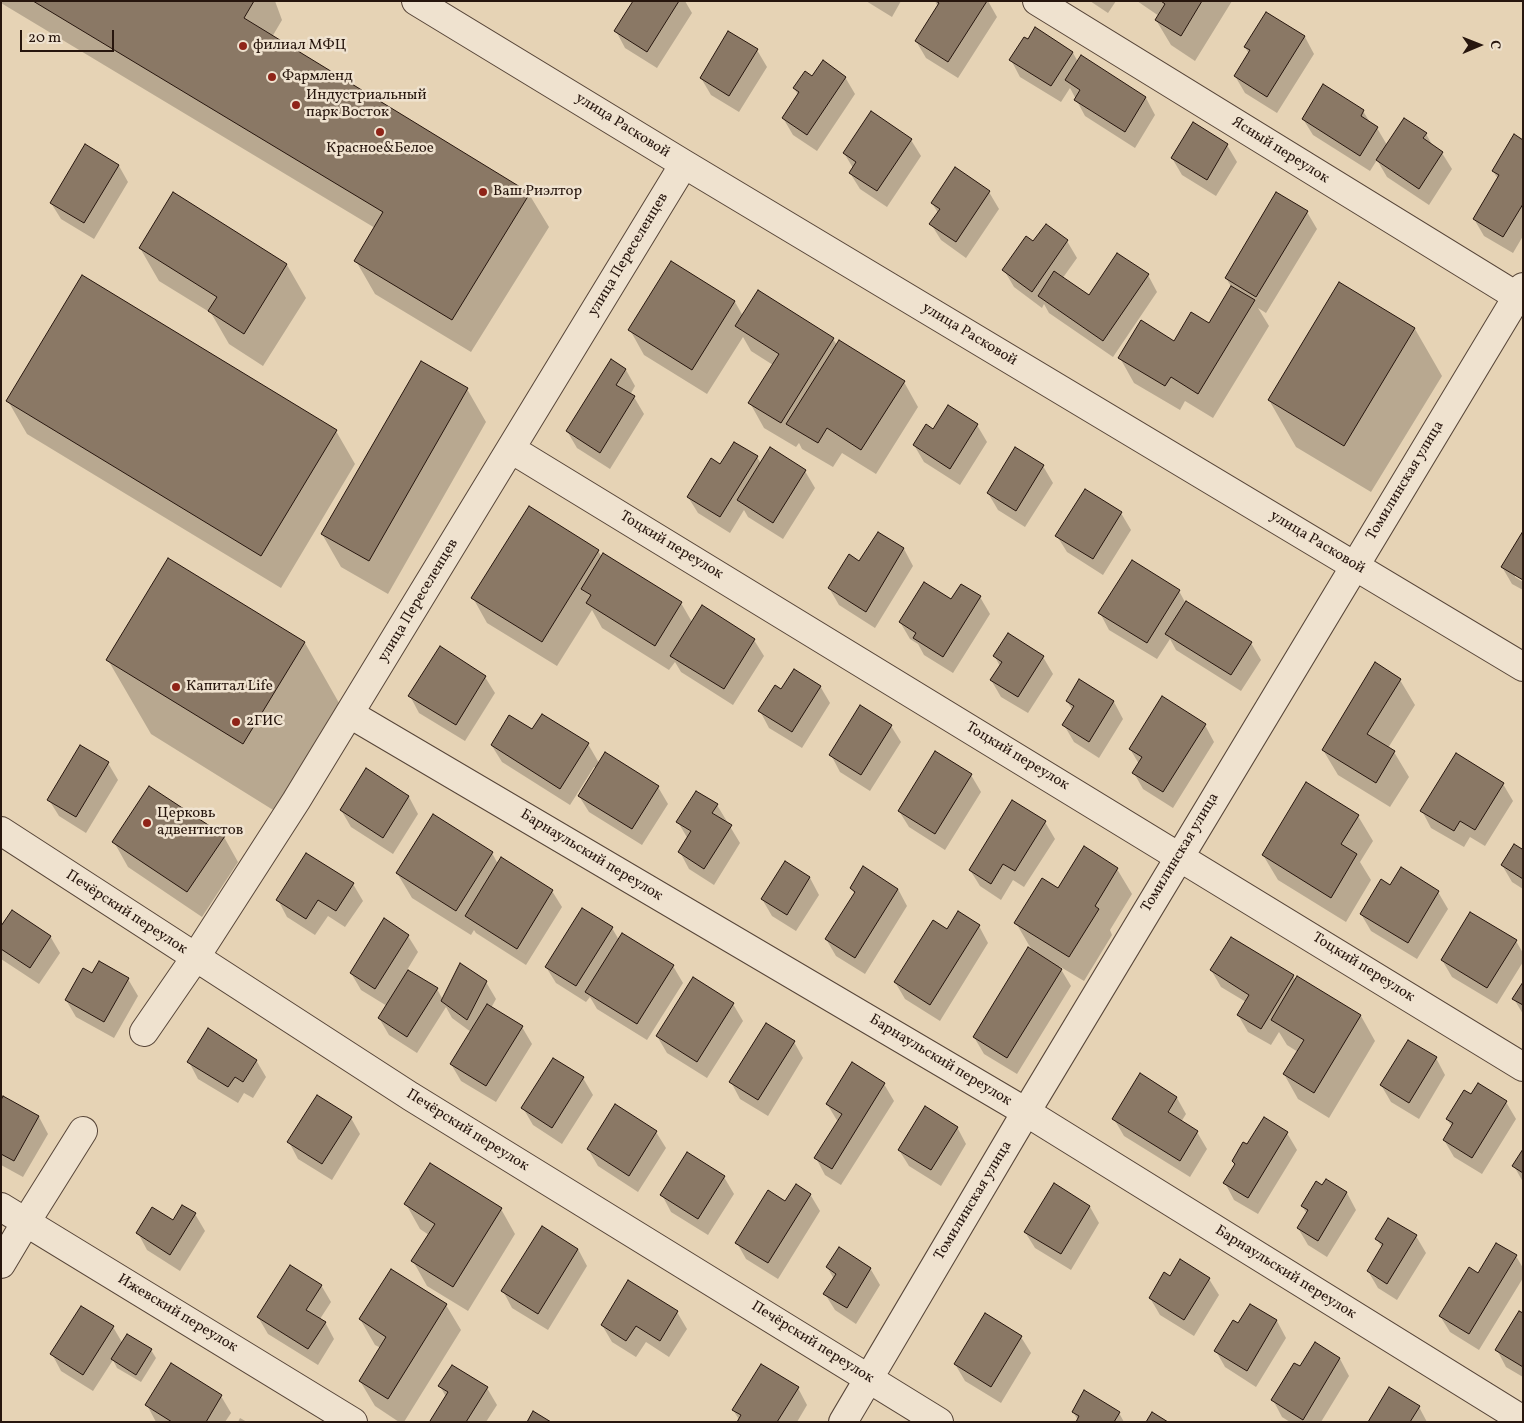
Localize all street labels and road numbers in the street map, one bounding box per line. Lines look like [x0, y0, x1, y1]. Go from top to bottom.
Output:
street label: улица Расковой [571, 90, 673, 162]
street label: Ясный переулок [1228, 114, 1332, 188]
street label: улица Переселенцев [585, 190, 673, 320]
street label: улица Расковой [918, 299, 1020, 371]
street label: Томилинская улица [1363, 418, 1449, 544]
street label: улица Расковой [1266, 507, 1368, 579]
street label: Тоцкий переулок [616, 508, 726, 584]
street label: улица Переселенцев [375, 536, 463, 666]
street label: Тоцкий переулок [962, 719, 1072, 795]
street label: Томилинская улица [1138, 790, 1224, 916]
street label: Барнаульский переулок [516, 806, 666, 906]
street label: Печёрский переулок [62, 867, 190, 959]
street label: Тоцкий переулок [1308, 929, 1418, 1007]
street label: Барнаульский переулок [865, 1011, 1015, 1111]
street label: Печёрский переулок [402, 1086, 532, 1176]
street label: Томилинская улица [931, 1138, 1017, 1264]
street label: Барнаульский переулок [1211, 1222, 1359, 1324]
street label: Ижевский переулок [114, 1271, 240, 1357]
street label: Печёрский переулок [747, 1298, 877, 1388]

